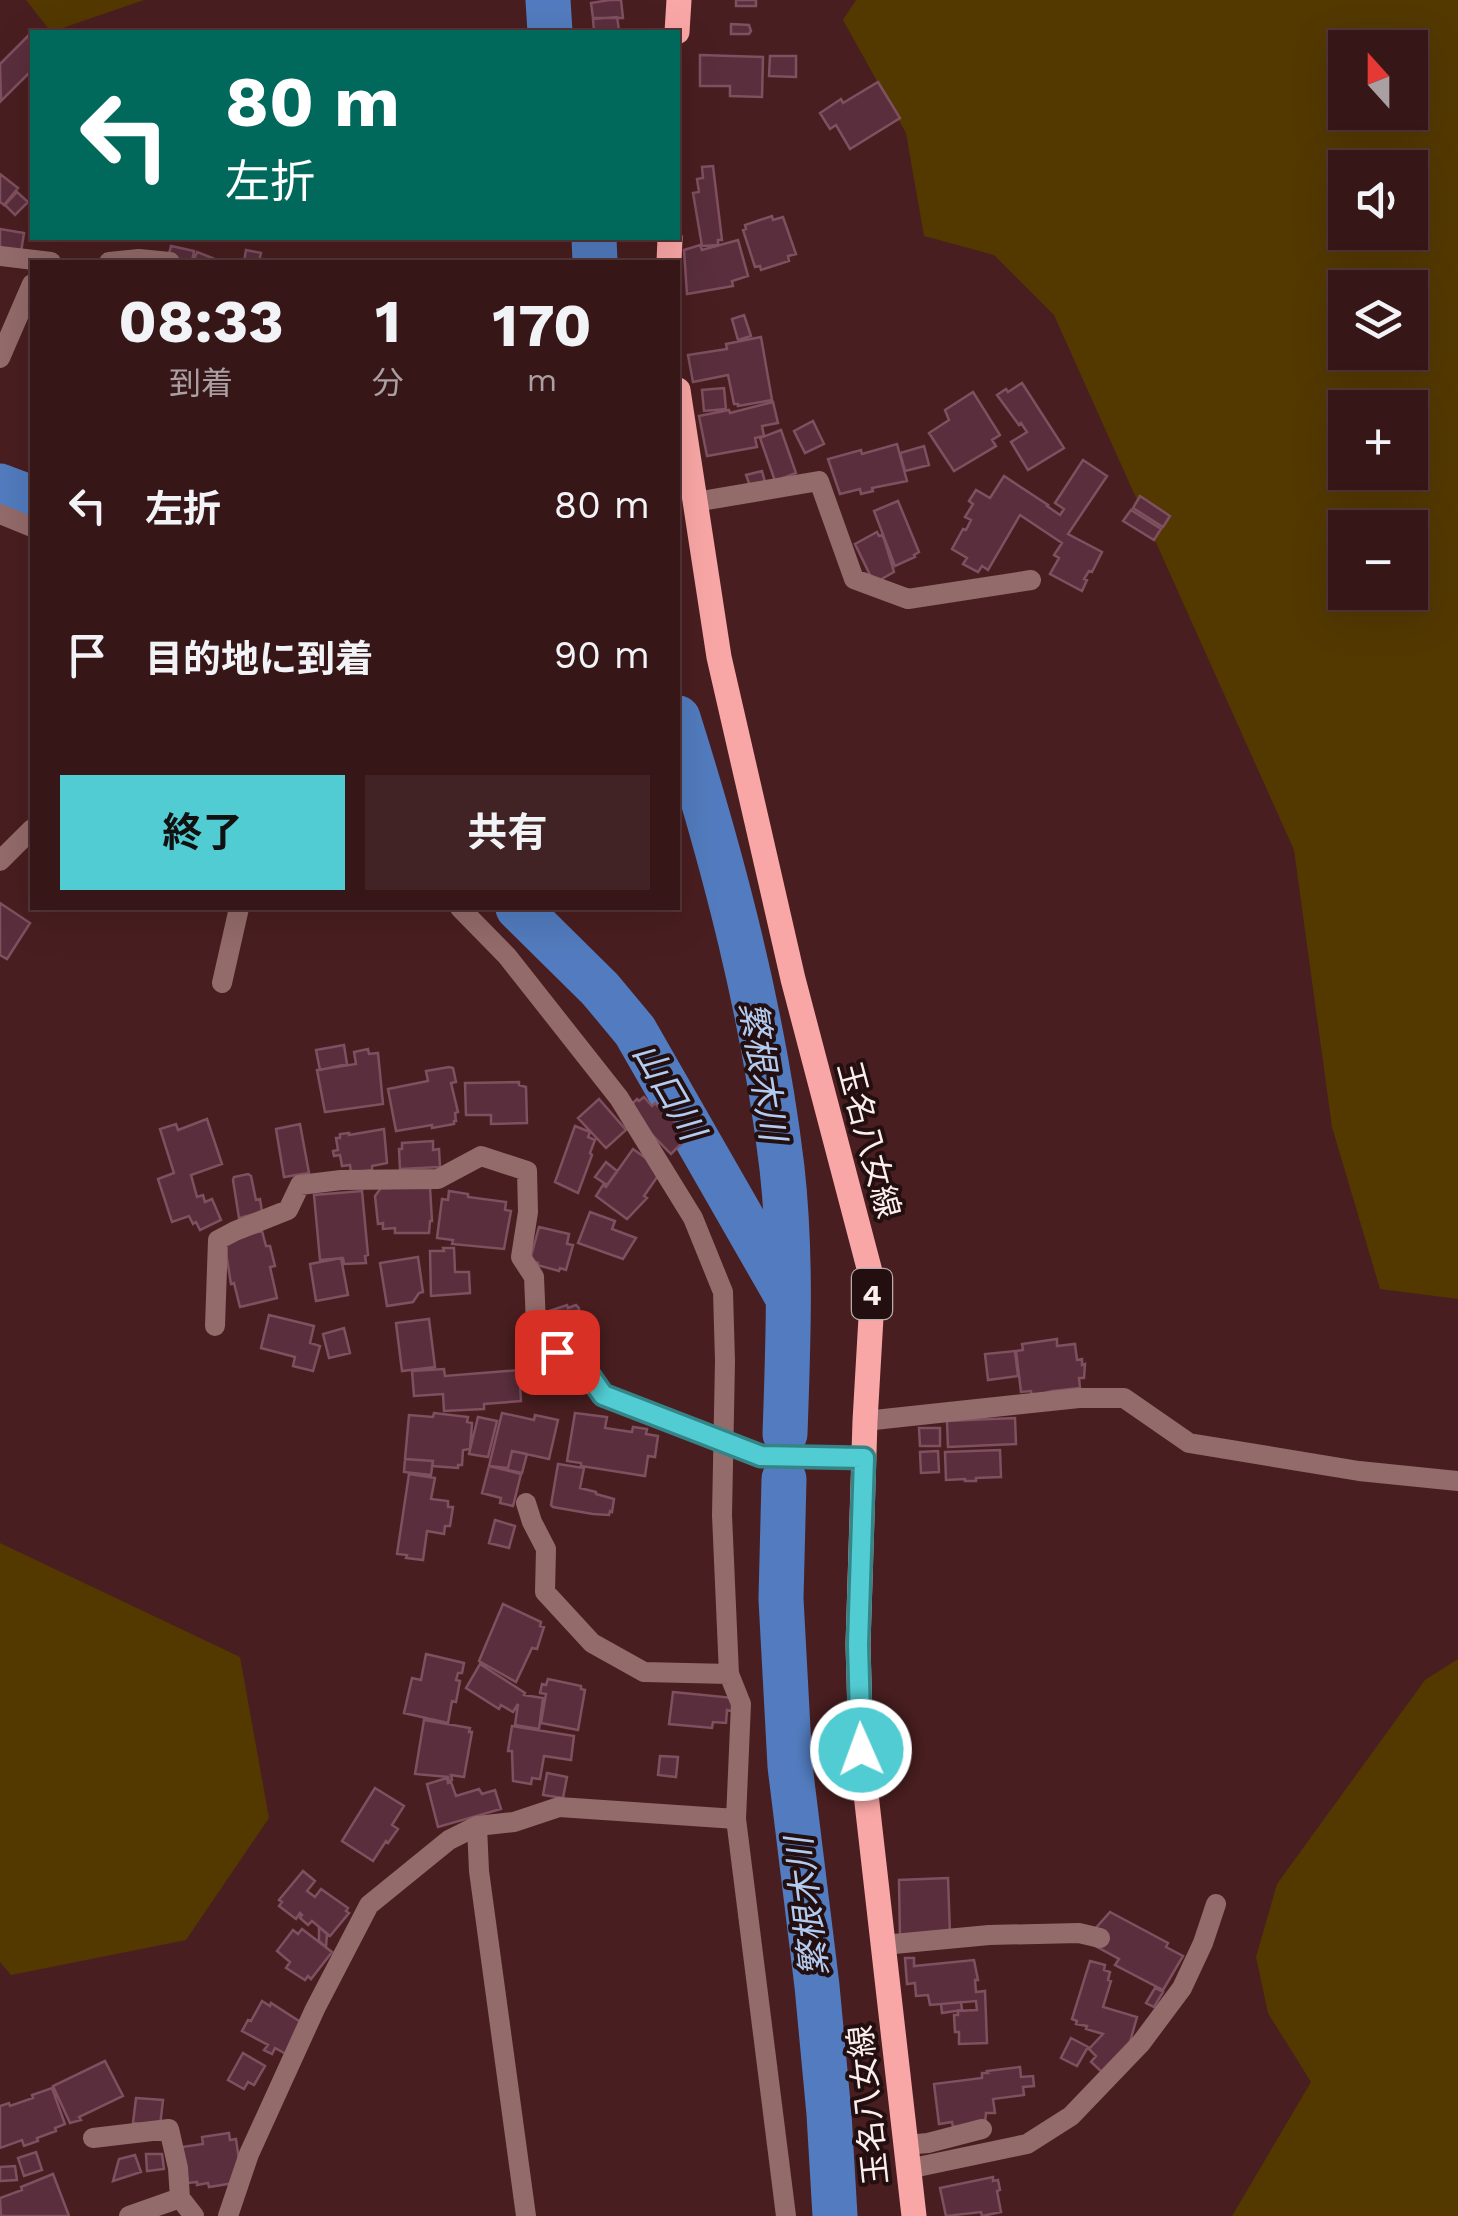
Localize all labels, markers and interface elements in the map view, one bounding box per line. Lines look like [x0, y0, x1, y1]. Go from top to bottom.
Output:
north arrow [1328, 30, 1428, 130]
map controls [1328, 30, 1428, 610]
text: 80 m [225, 61, 400, 143]
icon: left [60, 70, 190, 200]
button: sound [1328, 150, 1428, 250]
text: 左折 [225, 155, 315, 208]
button: layers [1328, 270, 1428, 370]
text: 08:33 [118, 286, 284, 357]
text: 1 [375, 286, 401, 357]
text: 170 [492, 290, 592, 361]
text: m [527, 361, 557, 399]
text: 到着 [169, 364, 233, 402]
text: 分 [372, 364, 404, 402]
button: + [1328, 390, 1428, 490]
icon: left [60, 478, 115, 533]
text: 80 m [554, 483, 650, 527]
text: 左折 [145, 487, 221, 531]
button: − [1328, 510, 1428, 610]
icon: arrive [60, 628, 115, 683]
text: 90 m [554, 633, 650, 677]
text: 目的地に到着 [145, 637, 373, 681]
button: 終了 [60, 775, 345, 890]
button: 共有 [365, 775, 650, 890]
water label: 繁根木川 [731, 999, 795, 1147]
water label: 山口川 [625, 1035, 715, 1150]
street label: 玉名八女線 [830, 1058, 908, 1222]
road number: 4 [852, 1269, 892, 1319]
pin [515, 1310, 600, 1395]
icon: arrive [530, 1325, 585, 1380]
position arrow [809, 1698, 913, 1802]
water label: 繁根木川 [777, 1831, 836, 1979]
street label: 玉名八女線 [841, 2023, 895, 2187]

